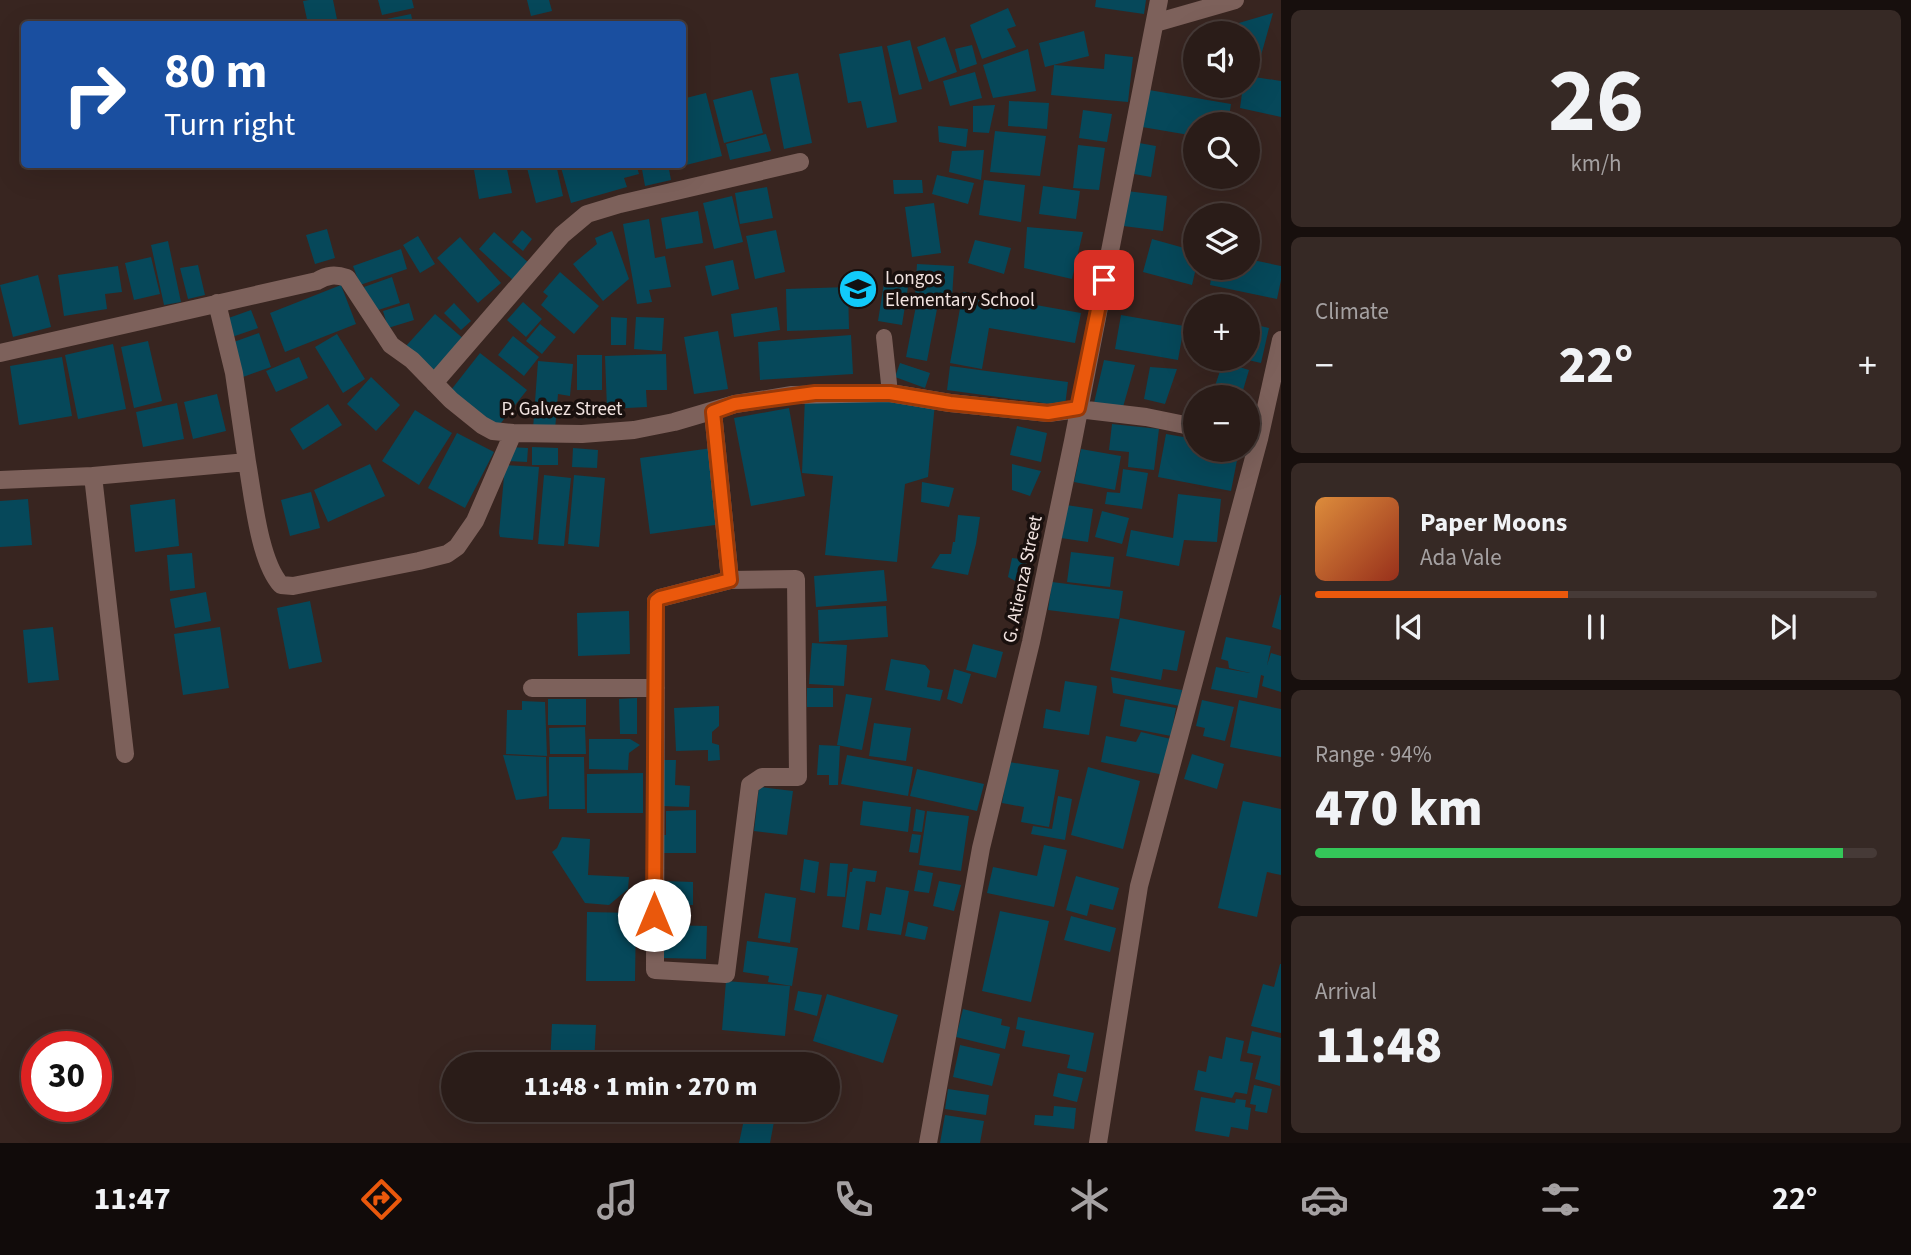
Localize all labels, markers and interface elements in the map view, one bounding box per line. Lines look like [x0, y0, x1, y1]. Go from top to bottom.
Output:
map controls [1183, 21, 1260, 462]
button: sound [1183, 21, 1260, 98]
text: 80 m [164, 37, 268, 107]
text: 26 [1548, 37, 1644, 166]
icon: right [49, 49, 140, 140]
text: Turn right [164, 102, 295, 148]
button: search [1183, 112, 1260, 189]
text: km/h [1570, 147, 1622, 180]
button: layers [1183, 203, 1260, 280]
pin [1074, 250, 1134, 310]
icon: arrive [1085, 261, 1123, 299]
place label: Longos Elementary School [885, 265, 1035, 314]
school or university icon: Longos Elementary School [837, 268, 879, 310]
button: + [1183, 294, 1260, 371]
text: Climate [1315, 295, 1389, 328]
text: 22° [1559, 329, 1633, 403]
text: − [1315, 339, 1334, 393]
text: + [1858, 339, 1877, 393]
button: − [1183, 385, 1260, 462]
street label: P. Galvez Street [501, 396, 623, 423]
text: Paper Moons [1420, 504, 1567, 541]
street label: G. Atienza Street [996, 512, 1050, 645]
text: Ada Vale [1420, 541, 1502, 574]
icon: previous [1390, 608, 1428, 646]
icon: pause [1577, 608, 1615, 646]
icon: next [1764, 608, 1802, 646]
text: Range · 94% [1315, 738, 1432, 771]
text: 470 km [1315, 772, 1483, 846]
position arrow [617, 878, 691, 952]
text: Arrival [1315, 975, 1377, 1008]
text: 11:48 [1315, 1009, 1442, 1083]
speed limit sign: 30 [21, 1031, 112, 1122]
text: 11:48 · 1 min · 270 m [524, 1068, 757, 1105]
icon: directions [357, 1175, 406, 1224]
icon: music [593, 1175, 642, 1224]
icon: phone [829, 1175, 878, 1224]
icon: climate [1065, 1175, 1114, 1224]
icon: car [1300, 1175, 1349, 1224]
icon: filters [1536, 1175, 1585, 1224]
text: 11:47 [93, 1176, 171, 1222]
text: 22° [1772, 1176, 1818, 1222]

